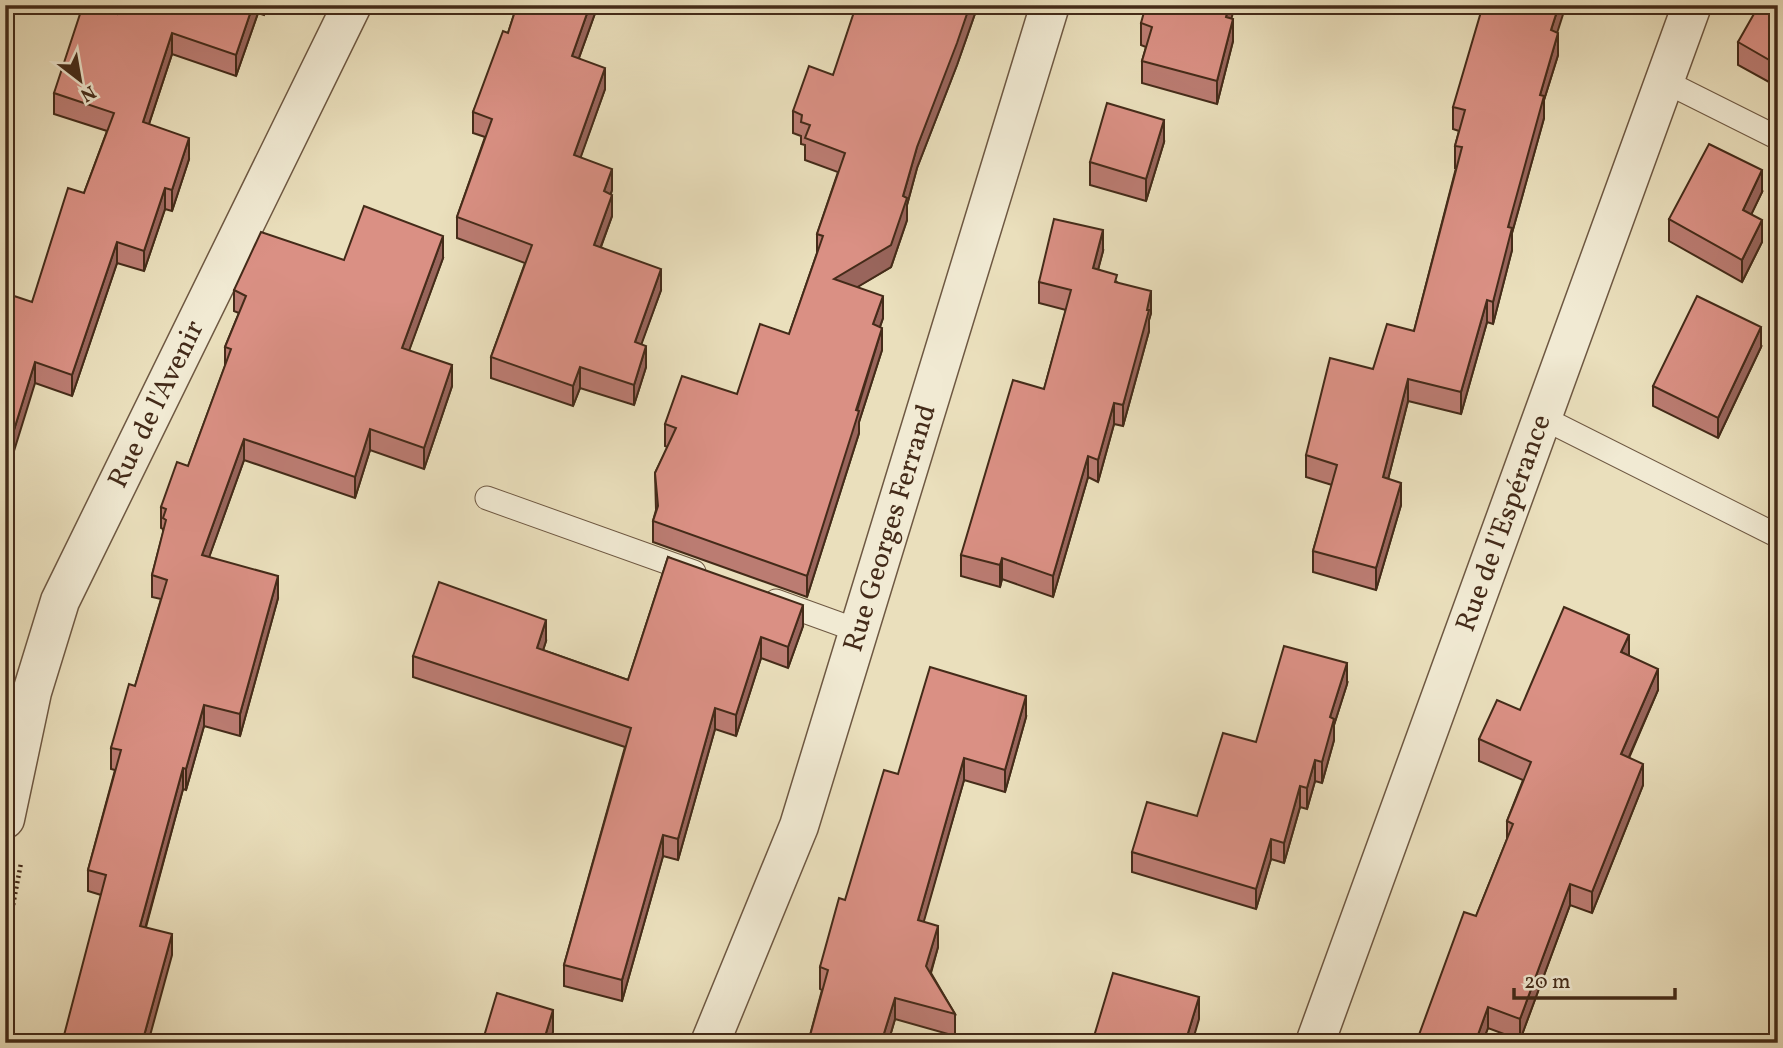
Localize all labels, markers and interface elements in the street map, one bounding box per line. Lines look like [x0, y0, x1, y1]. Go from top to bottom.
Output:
north arrow [46, 46, 116, 116]
text: N [75, 78, 100, 108]
street label: Rue de l'Avenir [99, 314, 214, 495]
street label: Rue Georges Ferrand [834, 400, 946, 657]
street label: Rue de l'Espérance [1446, 409, 1561, 637]
scale bar [1514, 957, 1674, 1001]
text: 20 m [1524, 968, 1570, 997]

